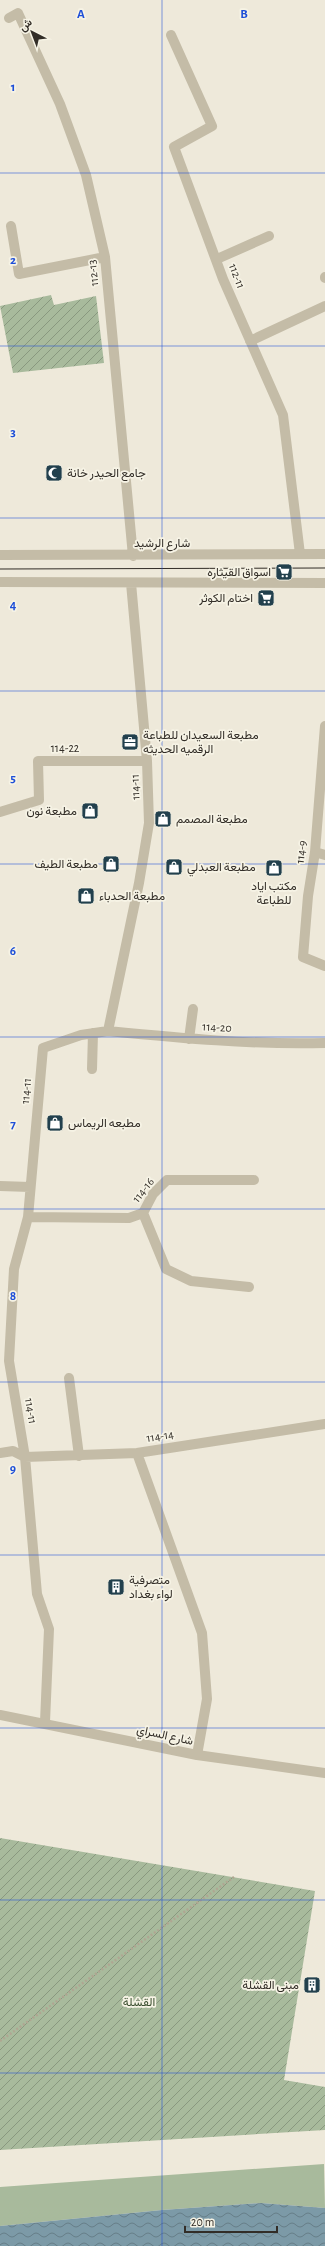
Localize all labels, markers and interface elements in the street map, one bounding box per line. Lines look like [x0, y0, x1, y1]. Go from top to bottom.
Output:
text: A [77, 8, 85, 21]
text: B [240, 8, 248, 21]
north arrow [12, 12, 52, 52]
text: ش [17, 16, 35, 34]
text: 1 [11, 81, 15, 94]
text: 2 [10, 254, 16, 267]
street label: 112-13 [86, 259, 100, 287]
street label: 112-11 [227, 262, 247, 290]
text: 3 [10, 426, 16, 439]
mosque icon: جامع الحيدر خانة [44, 463, 64, 483]
place label: جامع الحيدر خانة [67, 467, 146, 482]
street label: شارع الرشيد [134, 537, 190, 552]
supermarket icon: اسواق القيثاره [274, 562, 294, 582]
place label: اسواق القيثاره [207, 566, 271, 580]
supermarket icon: اختام الكوثر [256, 588, 276, 608]
place label: اختام الكوثر [198, 592, 253, 606]
text: 4 [10, 599, 17, 612]
place label: مطبعة السعيدان للطباعة الرقميه الحديثه [143, 729, 259, 757]
office icon: مطبعة السعيدان للطباعة الرقميه الحديثه [120, 732, 140, 752]
street label: 114-22 [51, 742, 80, 754]
text: 5 [10, 772, 16, 785]
street label: 114-11 [129, 774, 141, 800]
shop icon: مطبعة نون [80, 801, 100, 821]
place label: مطبعة نون [26, 805, 77, 819]
shop icon: مطبعة المصمم [153, 809, 173, 829]
place label: مطبعة المصمم [176, 813, 248, 827]
street label: 114-9 [294, 839, 308, 864]
shop icon: مطبعة الطيف [101, 854, 121, 874]
shop icon: مطبعة العبدلي [164, 857, 184, 877]
place label: مطبعة الطيف [34, 858, 98, 871]
shop icon: مكتب اياد للطباعة [264, 858, 284, 878]
place label: مطبعة العبدلي [187, 861, 256, 877]
place label: مكتب اياد للطباعة [251, 880, 297, 907]
shop icon: مطبعة الحدباء [76, 886, 96, 906]
place label: مطبعة الحدباء [99, 890, 165, 903]
text: 6 [10, 945, 16, 958]
street label: 114-20 [202, 1020, 232, 1034]
street label: 114-11 [19, 1078, 33, 1104]
shop icon: مطبعه الريماس [45, 1113, 65, 1133]
place label: مطبعه الريماس [68, 1117, 141, 1131]
text: 7 [10, 1118, 16, 1131]
street label: 114-16 [130, 1175, 156, 1205]
text: 8 [10, 1290, 16, 1303]
street label: 114-11 [23, 1397, 39, 1425]
street label: 114-14 [145, 1428, 175, 1444]
text: 9 [10, 1463, 16, 1476]
place label: متصرفية لواء بغداد [129, 1574, 173, 1602]
building icon: متصرفية لواء بغداد [106, 1577, 126, 1597]
street label: شارع السراي [135, 1723, 194, 1751]
building icon: مبنى القشلة [302, 1975, 322, 1995]
place label: مبنى القشلة [242, 1979, 299, 1993]
park label: القشلة [123, 1996, 155, 2008]
scale bar [185, 2208, 277, 2234]
text: 20 m [191, 2216, 214, 2228]

